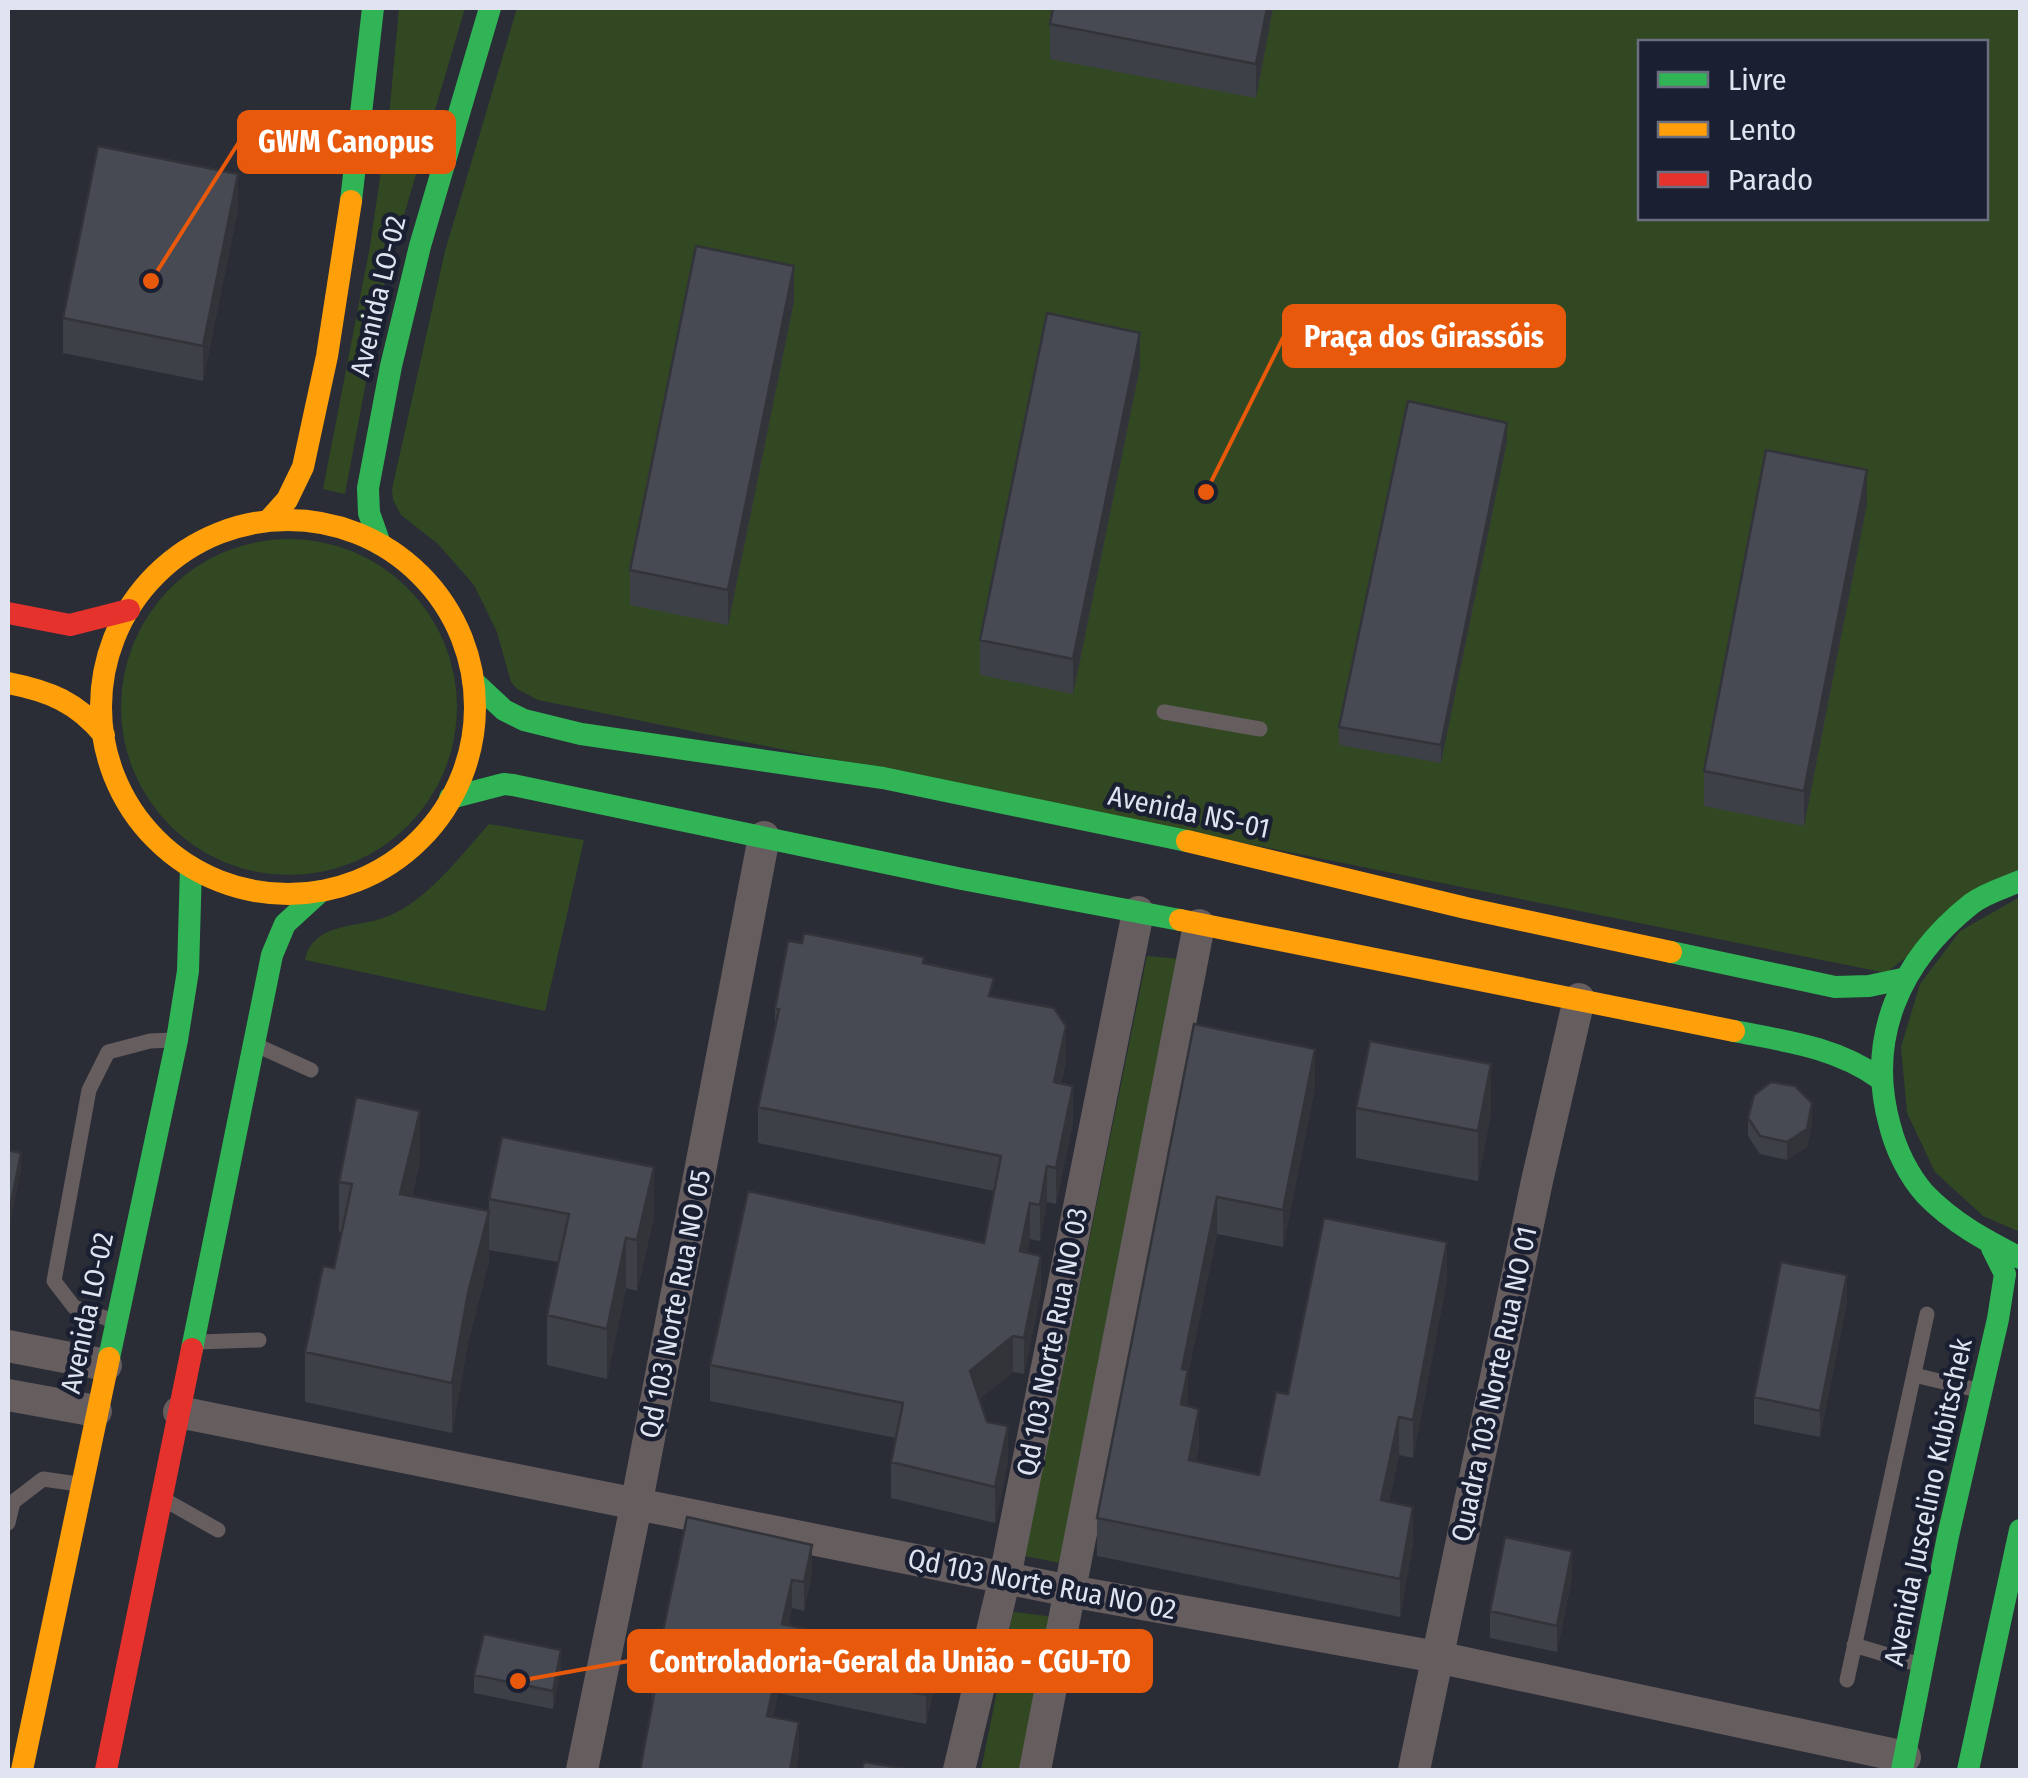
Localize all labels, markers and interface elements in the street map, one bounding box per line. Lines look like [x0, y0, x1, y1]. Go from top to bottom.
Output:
legend [1638, 40, 1988, 220]
text: Livre [1728, 62, 1787, 98]
callout: GWM Canopus [239, 112, 454, 172]
text: Lento [1728, 112, 1796, 148]
text: GWM Canopus [258, 124, 434, 160]
text: Parado [1728, 162, 1813, 198]
street label: Avenida LO-02 [344, 213, 412, 379]
callout: Praça dos Girassóis [1284, 306, 1564, 366]
text: Praça dos Girassóis [1304, 319, 1544, 356]
street label: Avenida NS-01 [1105, 779, 1273, 845]
street label: Qd 103 Norte Rua NO 05 [633, 1167, 717, 1441]
street label: Qd 103 Norte Rua NO 03 [1010, 1205, 1094, 1479]
street label: Quadra 103 Norte Rua NO 01 [1444, 1223, 1544, 1545]
street label: Avenida LO-02 [54, 1229, 120, 1397]
street label: Avenida Juscelino Kubitschek [1877, 1334, 1979, 1669]
street label: Qd 103 Norte Rua NO 02 [905, 1542, 1179, 1626]
callout: Controladoria-Geral da União - CGU-TO [629, 1631, 1151, 1691]
text: Controladoria-Geral da União - CGU-TO [649, 1644, 1131, 1680]

